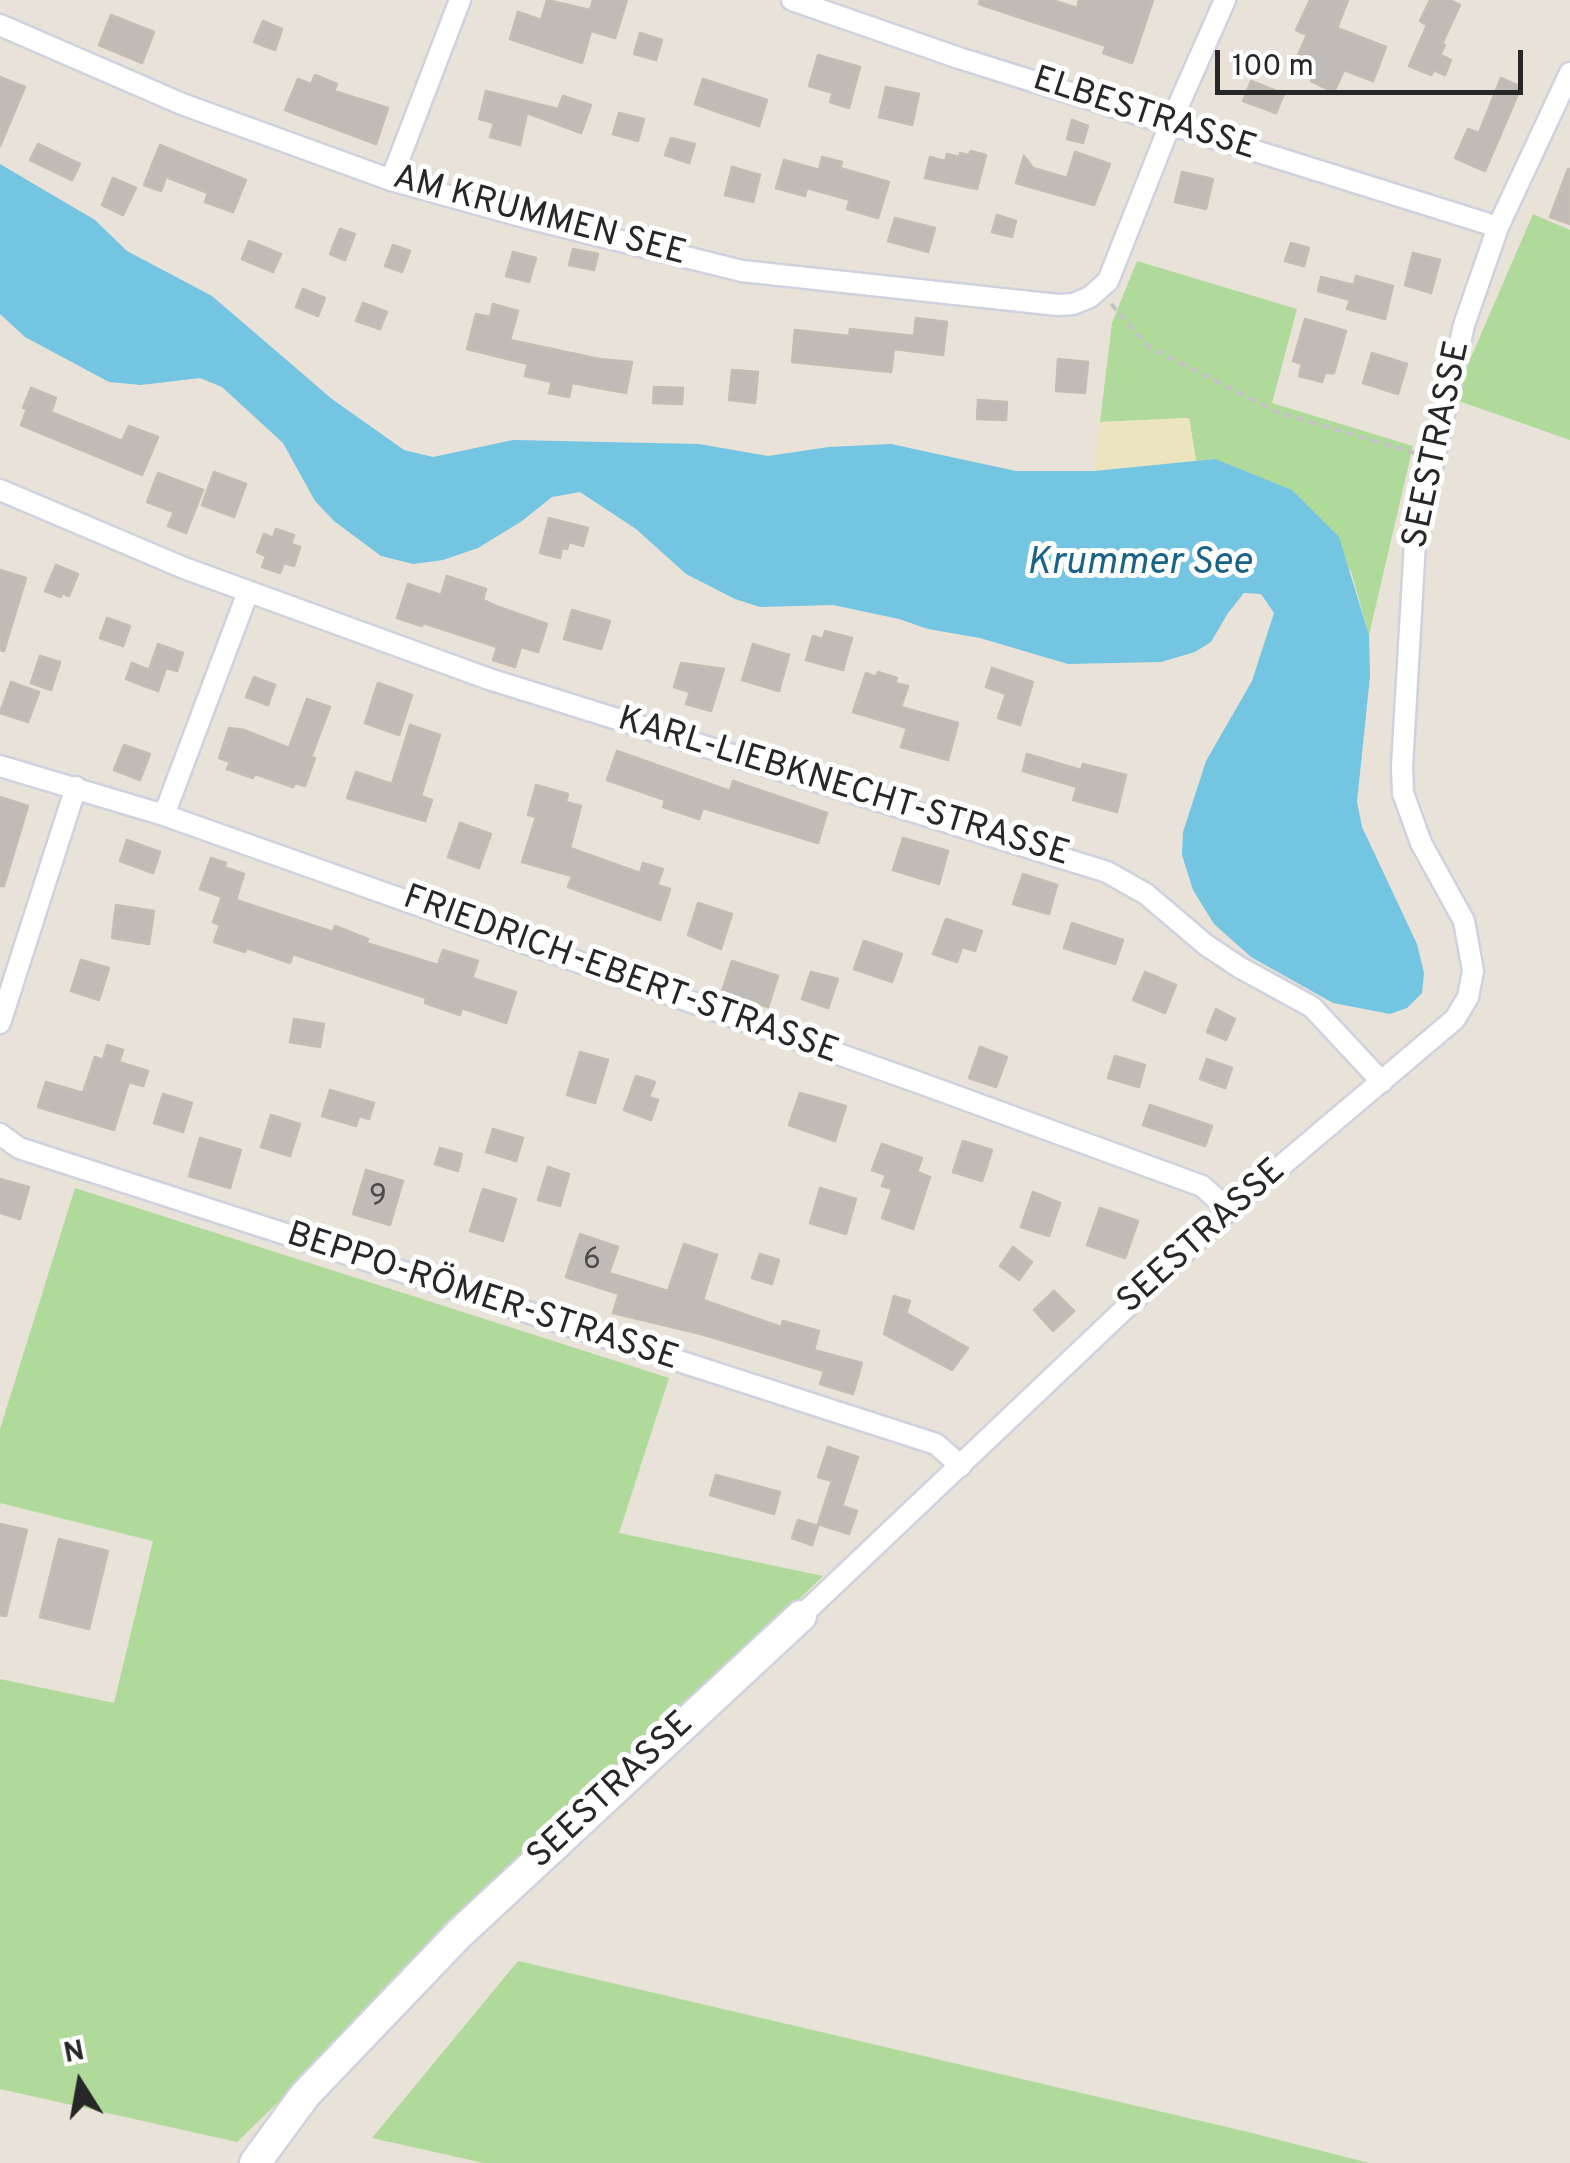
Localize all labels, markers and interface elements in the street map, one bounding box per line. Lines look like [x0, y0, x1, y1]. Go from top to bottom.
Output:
scale bar [1220, 30, 1528, 92]
text: 100 m [1232, 49, 1314, 86]
street label: ELBESTRASSE [1027, 60, 1261, 172]
street label: AM KRUMMEN SEE [388, 159, 690, 277]
street label: SEESTRASSE [1397, 337, 1481, 553]
water label: Krummer See [1026, 542, 1252, 588]
street label: KARL-LIEBKNECHT-STRASSE [612, 700, 1074, 878]
street label: FRIEDRICH-EBERT-STRASSE [397, 879, 843, 1075]
street label: SEESTRASSE [1110, 1152, 1296, 1324]
house number: 9 [369, 1180, 387, 1216]
street label: BEPPO-RÖMER-STRASSE [281, 1216, 683, 1382]
house number: 6 [583, 1244, 601, 1280]
street label: SEESTRASSE [520, 1705, 704, 1879]
north arrow [30, 2033, 130, 2133]
text: N [61, 2034, 88, 2073]

